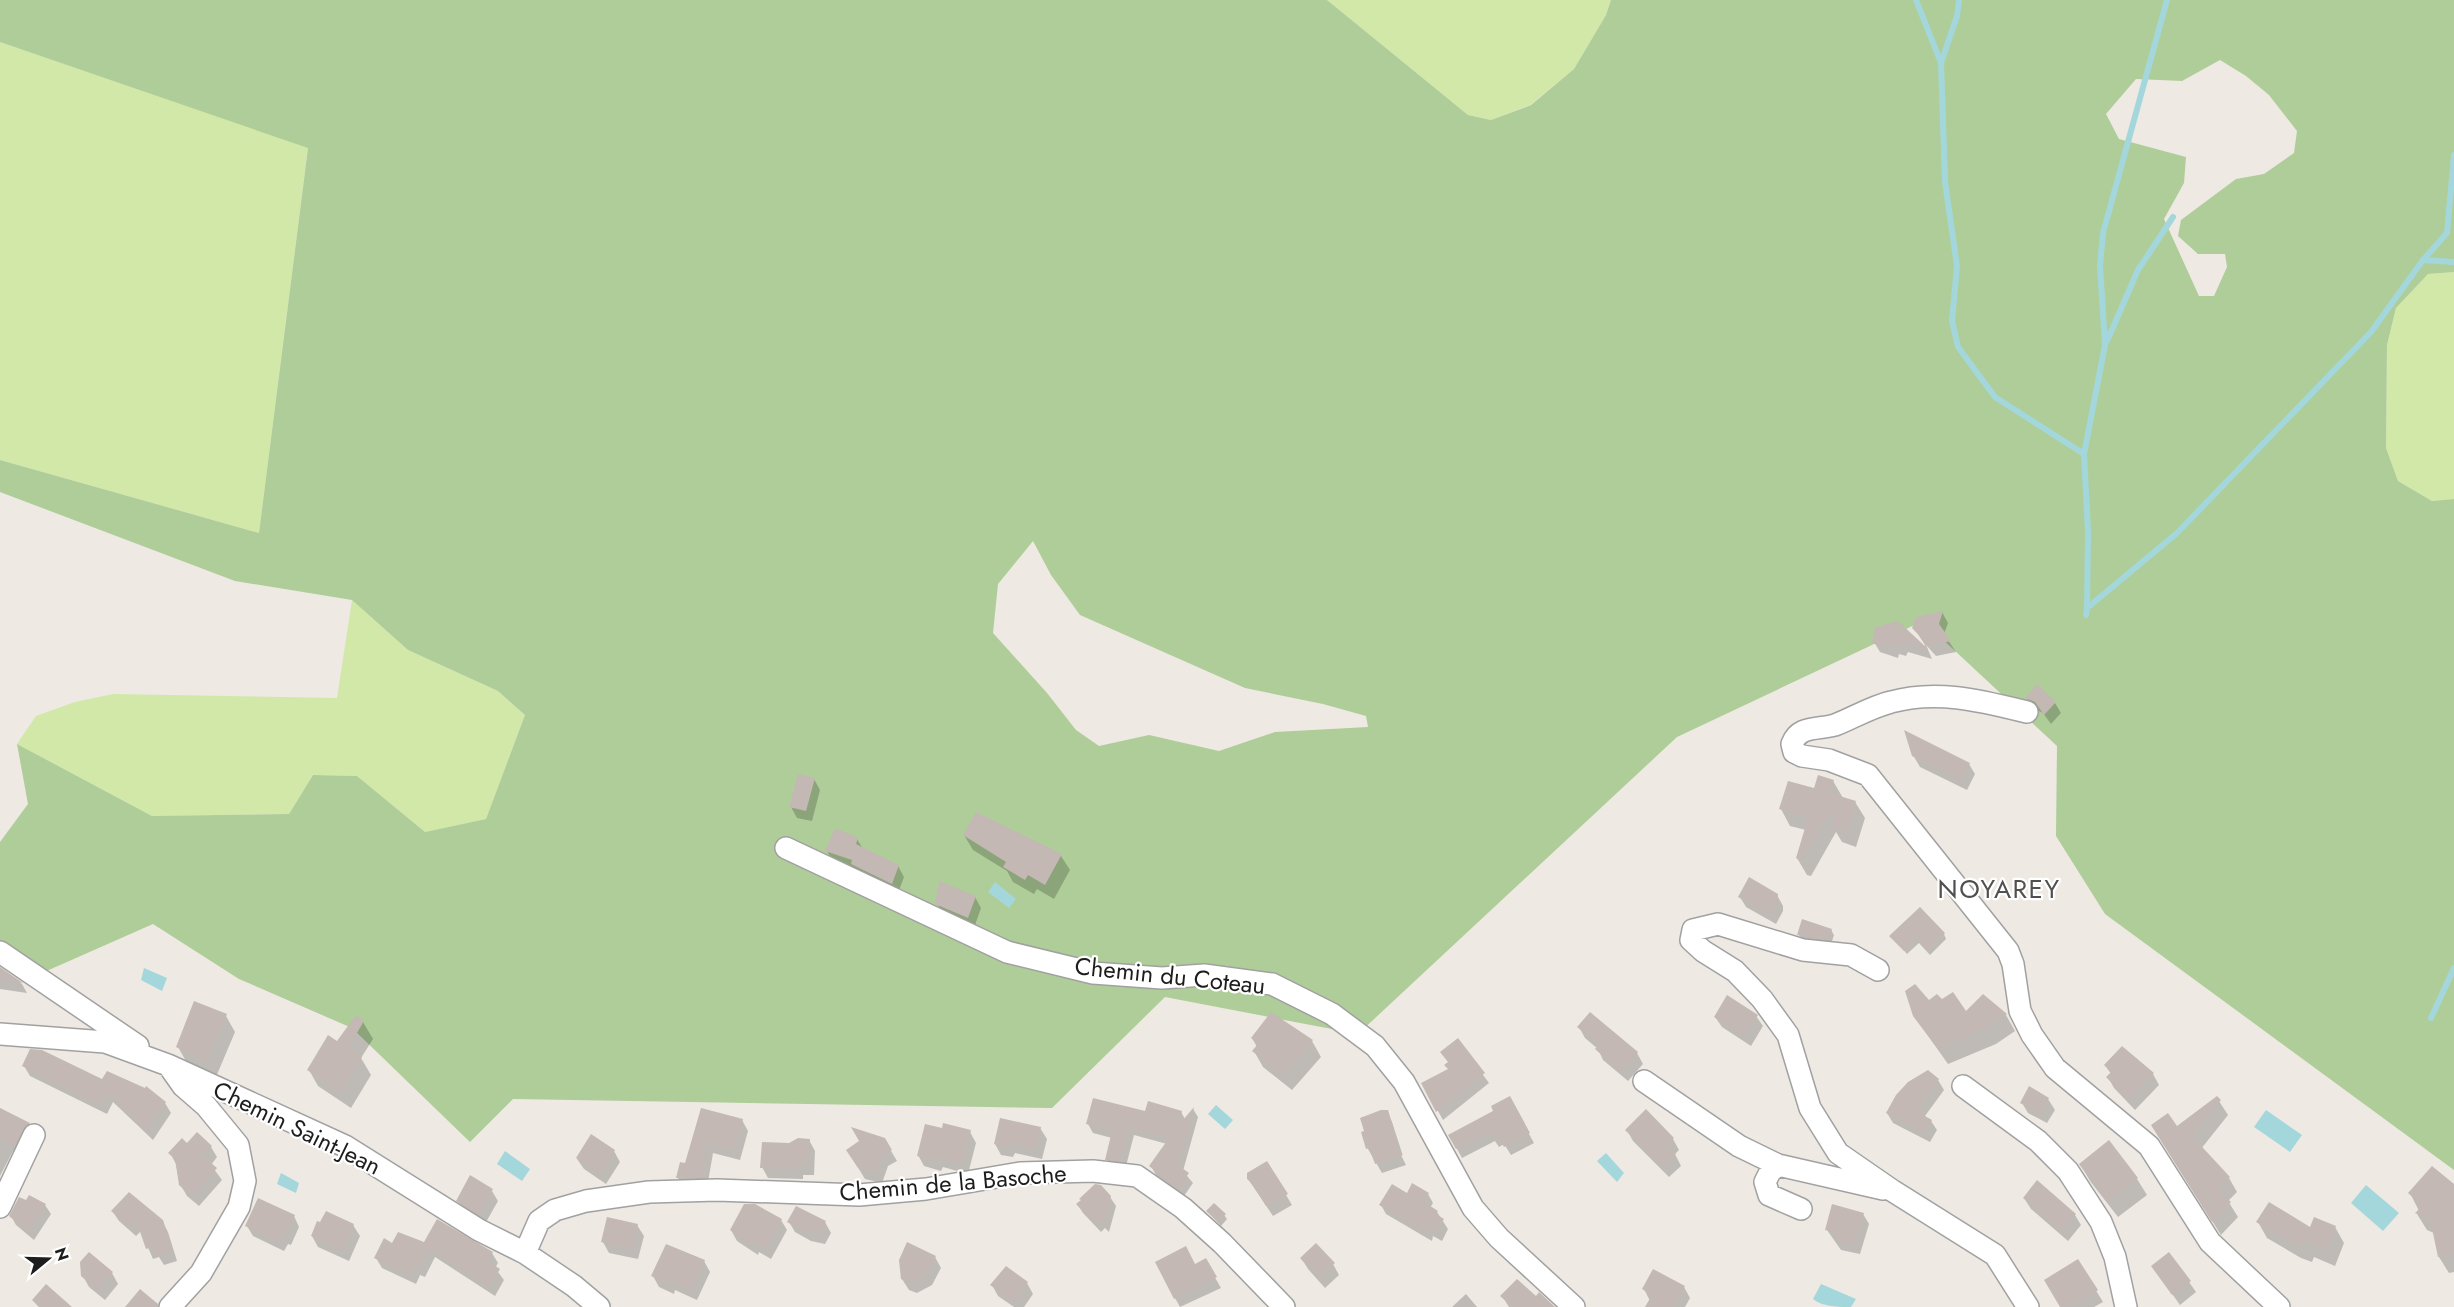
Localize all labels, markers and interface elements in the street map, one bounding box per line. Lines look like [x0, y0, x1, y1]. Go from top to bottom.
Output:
district label: NOYAREY [1937, 870, 2061, 908]
street label: Chemin du Coteau [1073, 948, 1267, 1003]
street label: Chemin Saint-Jean [207, 1072, 387, 1183]
street label: Chemin de la Basoche [838, 1155, 1068, 1210]
north arrow [18, 1229, 78, 1289]
text: N [49, 1245, 75, 1264]

